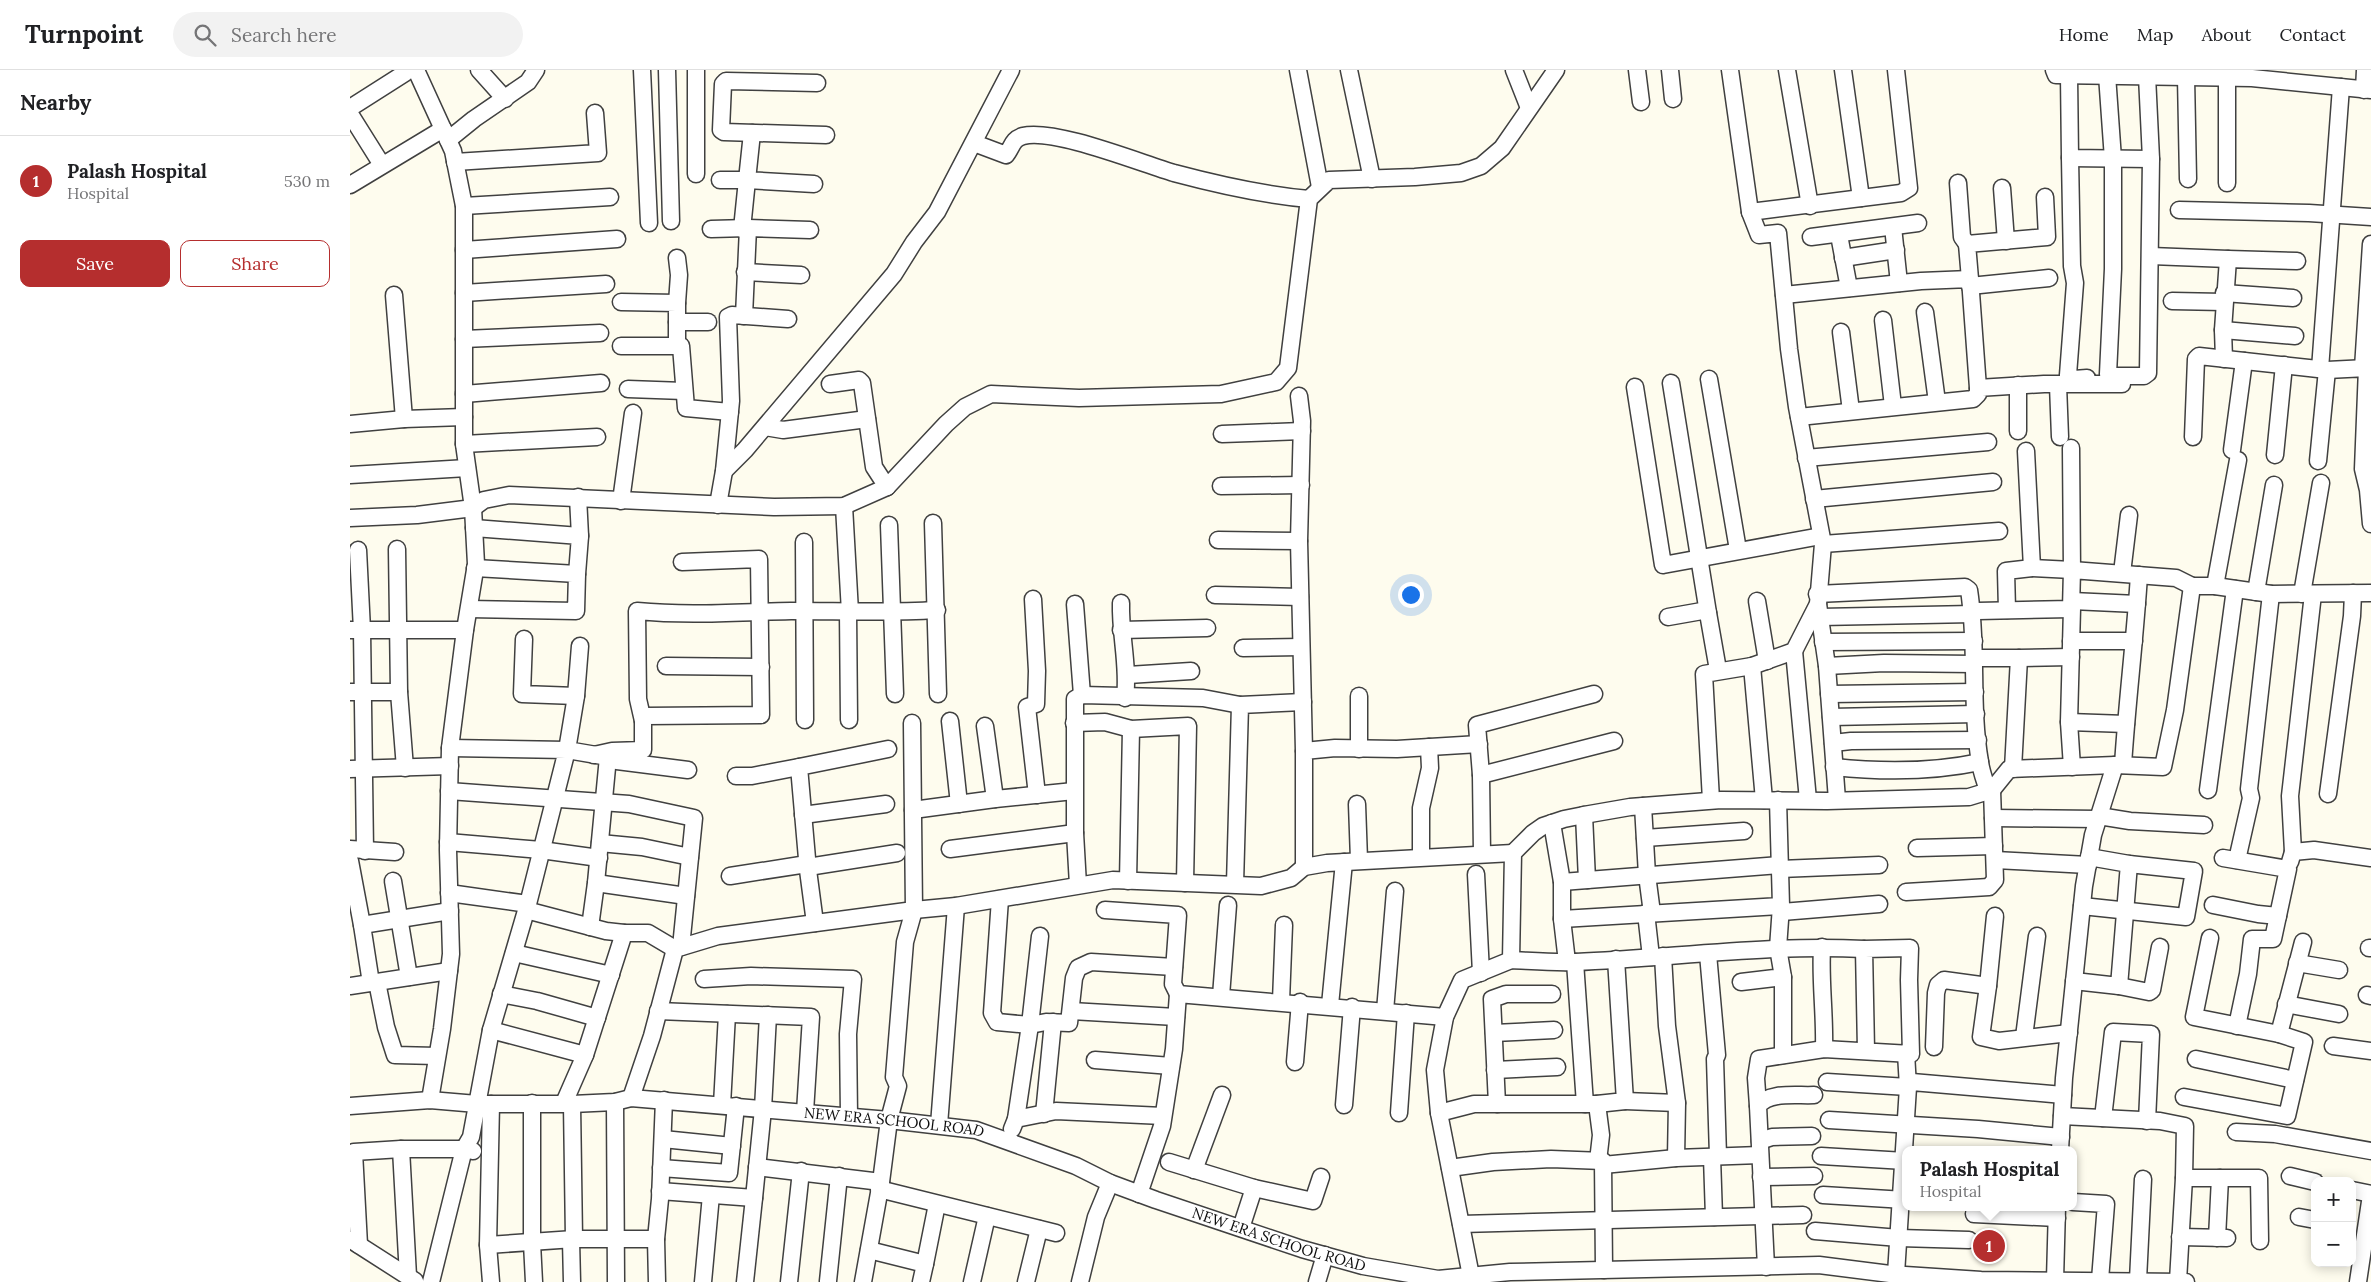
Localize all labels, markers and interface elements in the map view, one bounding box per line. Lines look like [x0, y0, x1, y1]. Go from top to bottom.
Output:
search box [173, 12, 523, 57]
text: Turnpoint [25, 19, 143, 50]
icon: search [191, 21, 219, 49]
text: Search here [231, 23, 337, 47]
text: Home [2059, 23, 2109, 46]
text: Map [2137, 23, 2173, 46]
text: About [2201, 23, 2251, 46]
text: Contact [2279, 23, 2346, 46]
text: Nearby [20, 89, 91, 116]
text: Palash Hospital [67, 159, 207, 183]
text: 1 [33, 171, 39, 191]
text: 530 m [284, 171, 330, 191]
text: Hospital [67, 183, 129, 203]
button: Save [20, 240, 170, 287]
button: Share [180, 240, 330, 287]
your location [1398, 582, 1424, 608]
street label: NEW ERA SCHOOL ROAD [803, 1103, 987, 1141]
popup [1902, 1146, 2077, 1211]
text: Palash Hospital [1920, 1157, 2059, 1181]
map controls [2311, 1177, 2356, 1267]
button: + [2311, 1177, 2356, 1222]
text: Hospital [1920, 1181, 1982, 1201]
street label: NEW ERA SCHOOL ROAD [1190, 1203, 1368, 1275]
button: − [2311, 1222, 2356, 1267]
pin: 1 [1973, 1227, 2005, 1265]

